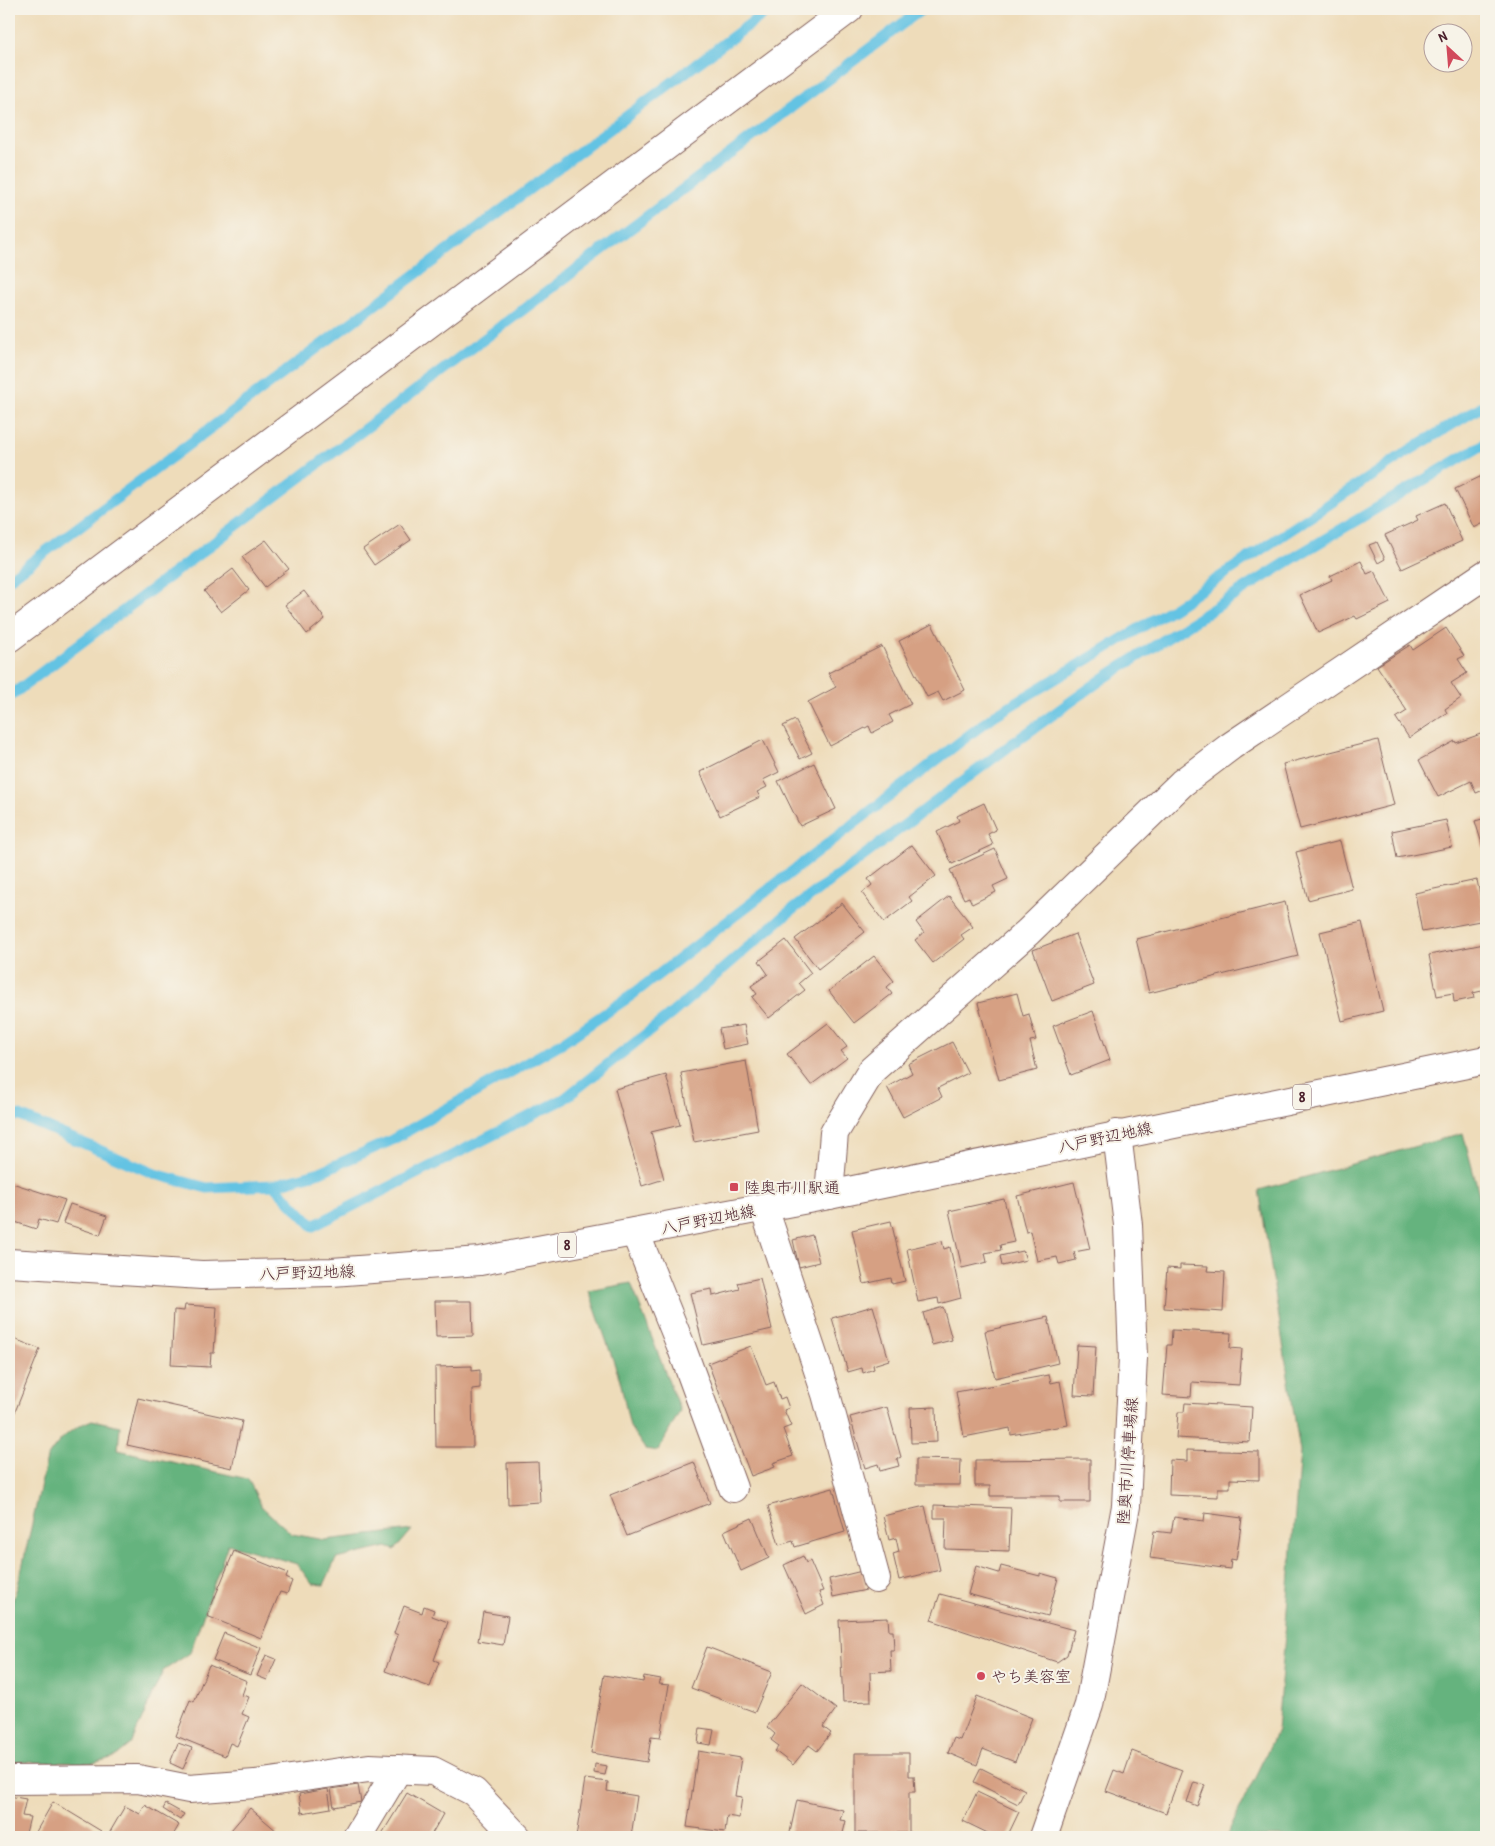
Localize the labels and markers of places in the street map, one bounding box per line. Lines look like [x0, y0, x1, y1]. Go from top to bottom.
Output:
place label: 陸奥市川駅通 [744, 1176, 840, 1198]
marker: 陸奥市川駅通 [728, 1181, 740, 1193]
place label: やち美容室 [991, 1665, 1071, 1687]
marker: やち美容室 [975, 1670, 987, 1682]

